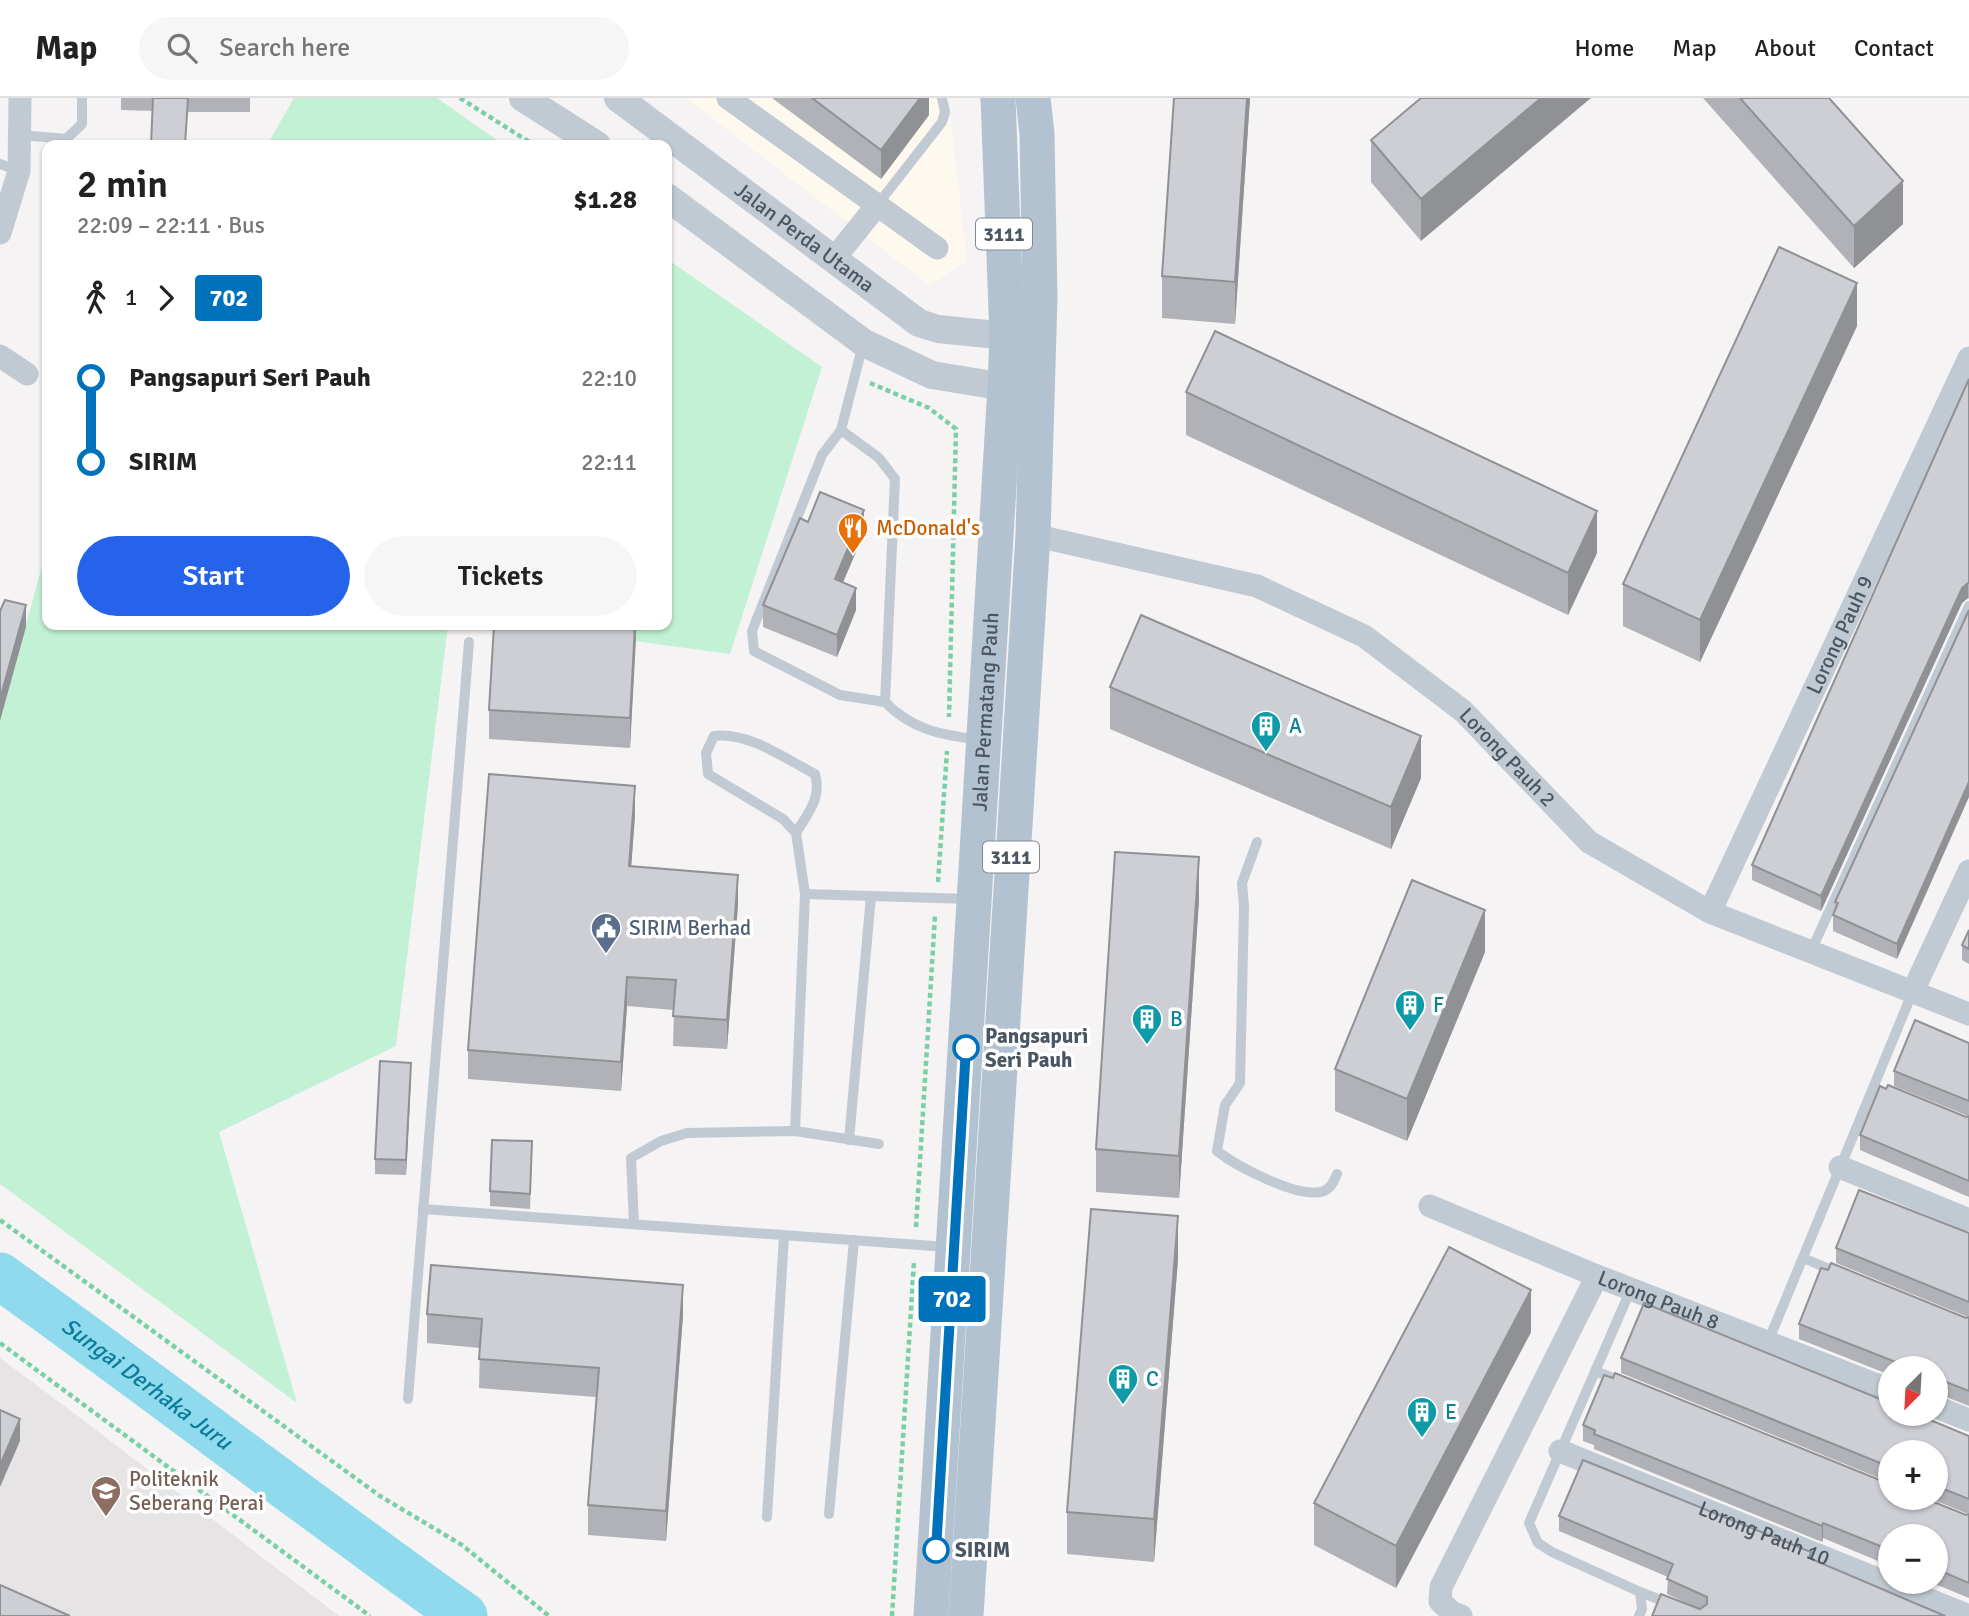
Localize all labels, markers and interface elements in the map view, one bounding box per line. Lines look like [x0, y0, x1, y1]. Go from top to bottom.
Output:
search box [139, 17, 629, 80]
text: Map [35, 28, 97, 69]
icon: search [163, 29, 201, 67]
text: Search here [219, 32, 350, 64]
text: Home [1574, 33, 1634, 63]
text: Map [1672, 33, 1717, 63]
text: About [1755, 33, 1816, 63]
text: Contact [1854, 33, 1934, 63]
text: 2 min [77, 161, 168, 208]
street label: Jalan Perda Utama [730, 177, 880, 298]
text: $1.28 [573, 184, 637, 216]
text: 22:09 – 22:11 · Bus [77, 211, 265, 240]
road number: 3111 [976, 218, 1032, 250]
icon: walk [77, 279, 115, 317]
icon: forward [147, 279, 185, 317]
text: 1 [125, 283, 137, 312]
text: 702 [209, 283, 248, 313]
text: Pangsapuri Seri Pauh [129, 362, 371, 394]
text: 22:10 [581, 364, 637, 393]
text: SIRIM [129, 446, 198, 478]
text: 22:11 [581, 448, 637, 477]
restaurant icon: McDonald's [836, 511, 870, 555]
place label: McDonald's [876, 515, 980, 541]
button: Start [77, 536, 350, 616]
button: Tickets [364, 536, 637, 616]
street label: Lorong Pauh 9 [1801, 571, 1878, 698]
street label: Jalan Permatang Pauh [966, 611, 1004, 812]
street label: Lorong Pauh 2 [1454, 702, 1561, 812]
building icon: A [1249, 709, 1283, 753]
place label: A [1289, 713, 1302, 739]
road number: 3111 [983, 842, 1039, 872]
public building icon: SIRIM Berhad [589, 911, 623, 955]
place label: SIRIM Berhad [629, 915, 751, 941]
building icon: F [1393, 988, 1427, 1032]
place label: F [1433, 992, 1444, 1018]
building icon: B [1130, 1002, 1164, 1046]
place label: B [1170, 1006, 1183, 1032]
place label: Pangsapuri Seri Pauh [985, 1023, 1088, 1073]
marker: Pangsapuri Seri Pauh [953, 1035, 979, 1061]
street label: Lorong Pauh 8 [1594, 1265, 1723, 1335]
line badge: 702 [912, 1276, 992, 1322]
text: 702 [933, 1284, 971, 1314]
water label: Sungai Derhaka Juru [56, 1311, 239, 1457]
north arrow [1878, 1356, 1948, 1426]
map controls [1878, 1356, 1948, 1594]
building icon: C [1106, 1362, 1140, 1406]
place label: C [1146, 1366, 1159, 1392]
building icon: E [1405, 1395, 1439, 1439]
place label: E [1445, 1399, 1457, 1425]
button: + [1878, 1440, 1948, 1510]
place label: Politeknik Seberang Perai [129, 1466, 264, 1516]
school or university icon: Politeknik Seberang Perai [89, 1474, 123, 1518]
street label: Lorong Pauh 10 [1695, 1495, 1833, 1571]
button: − [1878, 1524, 1948, 1594]
marker: SIRIM [923, 1537, 949, 1563]
place label: SIRIM [955, 1537, 1010, 1563]

